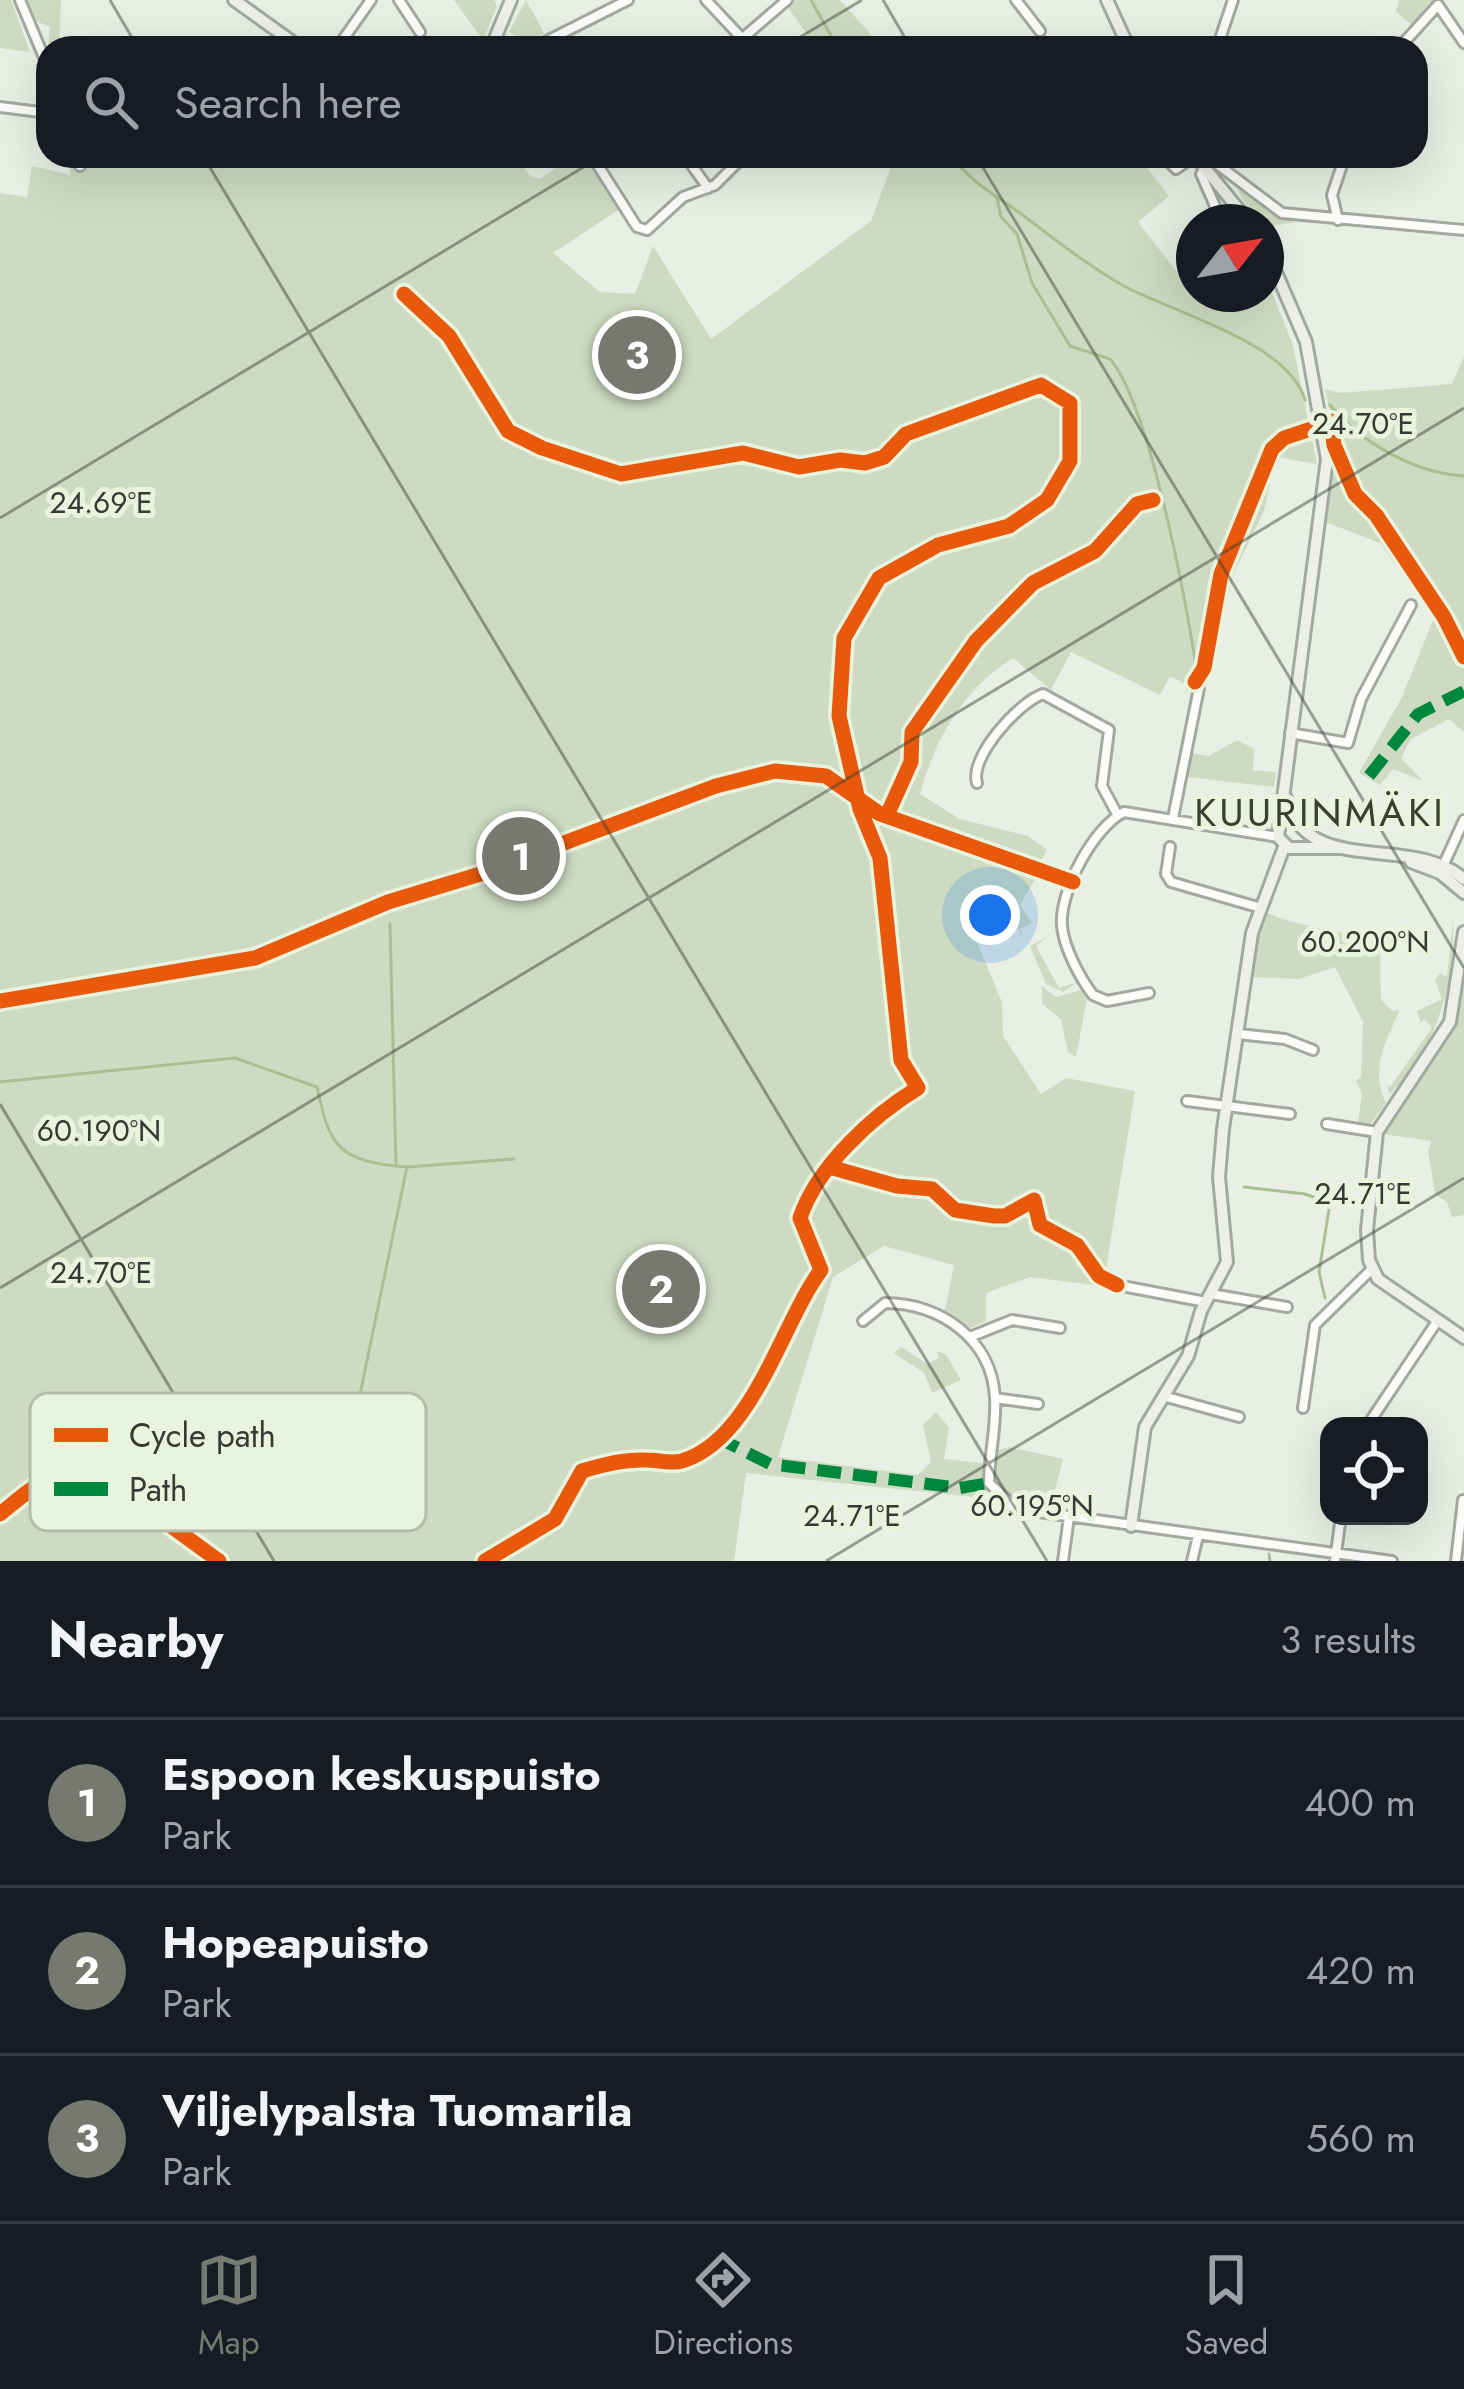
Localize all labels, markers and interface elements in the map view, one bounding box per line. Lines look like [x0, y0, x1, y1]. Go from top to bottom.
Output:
search box [36, 36, 1428, 168]
icon: search [78, 69, 144, 135]
text: Search here [174, 70, 402, 135]
north arrow [1176, 204, 1284, 312]
pin: 3 [598, 310, 676, 400]
text: 24.70°E [1312, 402, 1414, 445]
text: 24.69°E [50, 481, 152, 524]
district label: KUURINMÄKI [1194, 784, 1446, 841]
pin: 1 [482, 811, 560, 901]
your location [960, 885, 1020, 945]
text: 60.200°N [1301, 920, 1429, 963]
text: 60.190°N [37, 1109, 161, 1152]
text: 24.71°E [1314, 1172, 1412, 1215]
pin: 2 [622, 1244, 700, 1334]
text: 24.70°E [50, 1251, 152, 1294]
legend [30, 1393, 426, 1531]
text: Cycle path [129, 1412, 276, 1459]
map controls [1320, 1417, 1428, 1525]
button: locate [1320, 1417, 1428, 1525]
text: Path [129, 1466, 187, 1513]
text: 60.195°N [970, 1484, 1094, 1527]
text: 24.71°E [803, 1494, 901, 1537]
text: Nearby [48, 1602, 223, 1676]
text: 3 results [1280, 1611, 1416, 1668]
text: Espoon keskuspuisto [162, 1742, 601, 1807]
text: 1 [77, 1774, 97, 1831]
text: 400 m [1304, 1774, 1416, 1831]
text: Park [162, 1807, 232, 1864]
text: Hopeapuisto [162, 1910, 429, 1975]
text: 2 [74, 1942, 100, 1999]
text: 420 m [1306, 1942, 1416, 1999]
text: Park [162, 1975, 232, 2032]
text: Viljelypalsta Tuomarila [162, 2078, 633, 2143]
text: 3 [75, 2110, 99, 2167]
text: 560 m [1306, 2110, 1416, 2167]
text: Park [162, 2143, 232, 2200]
tab: Map [196, 2247, 262, 2366]
tab: Directions [653, 2247, 793, 2366]
tab: Saved [1185, 2247, 1268, 2366]

